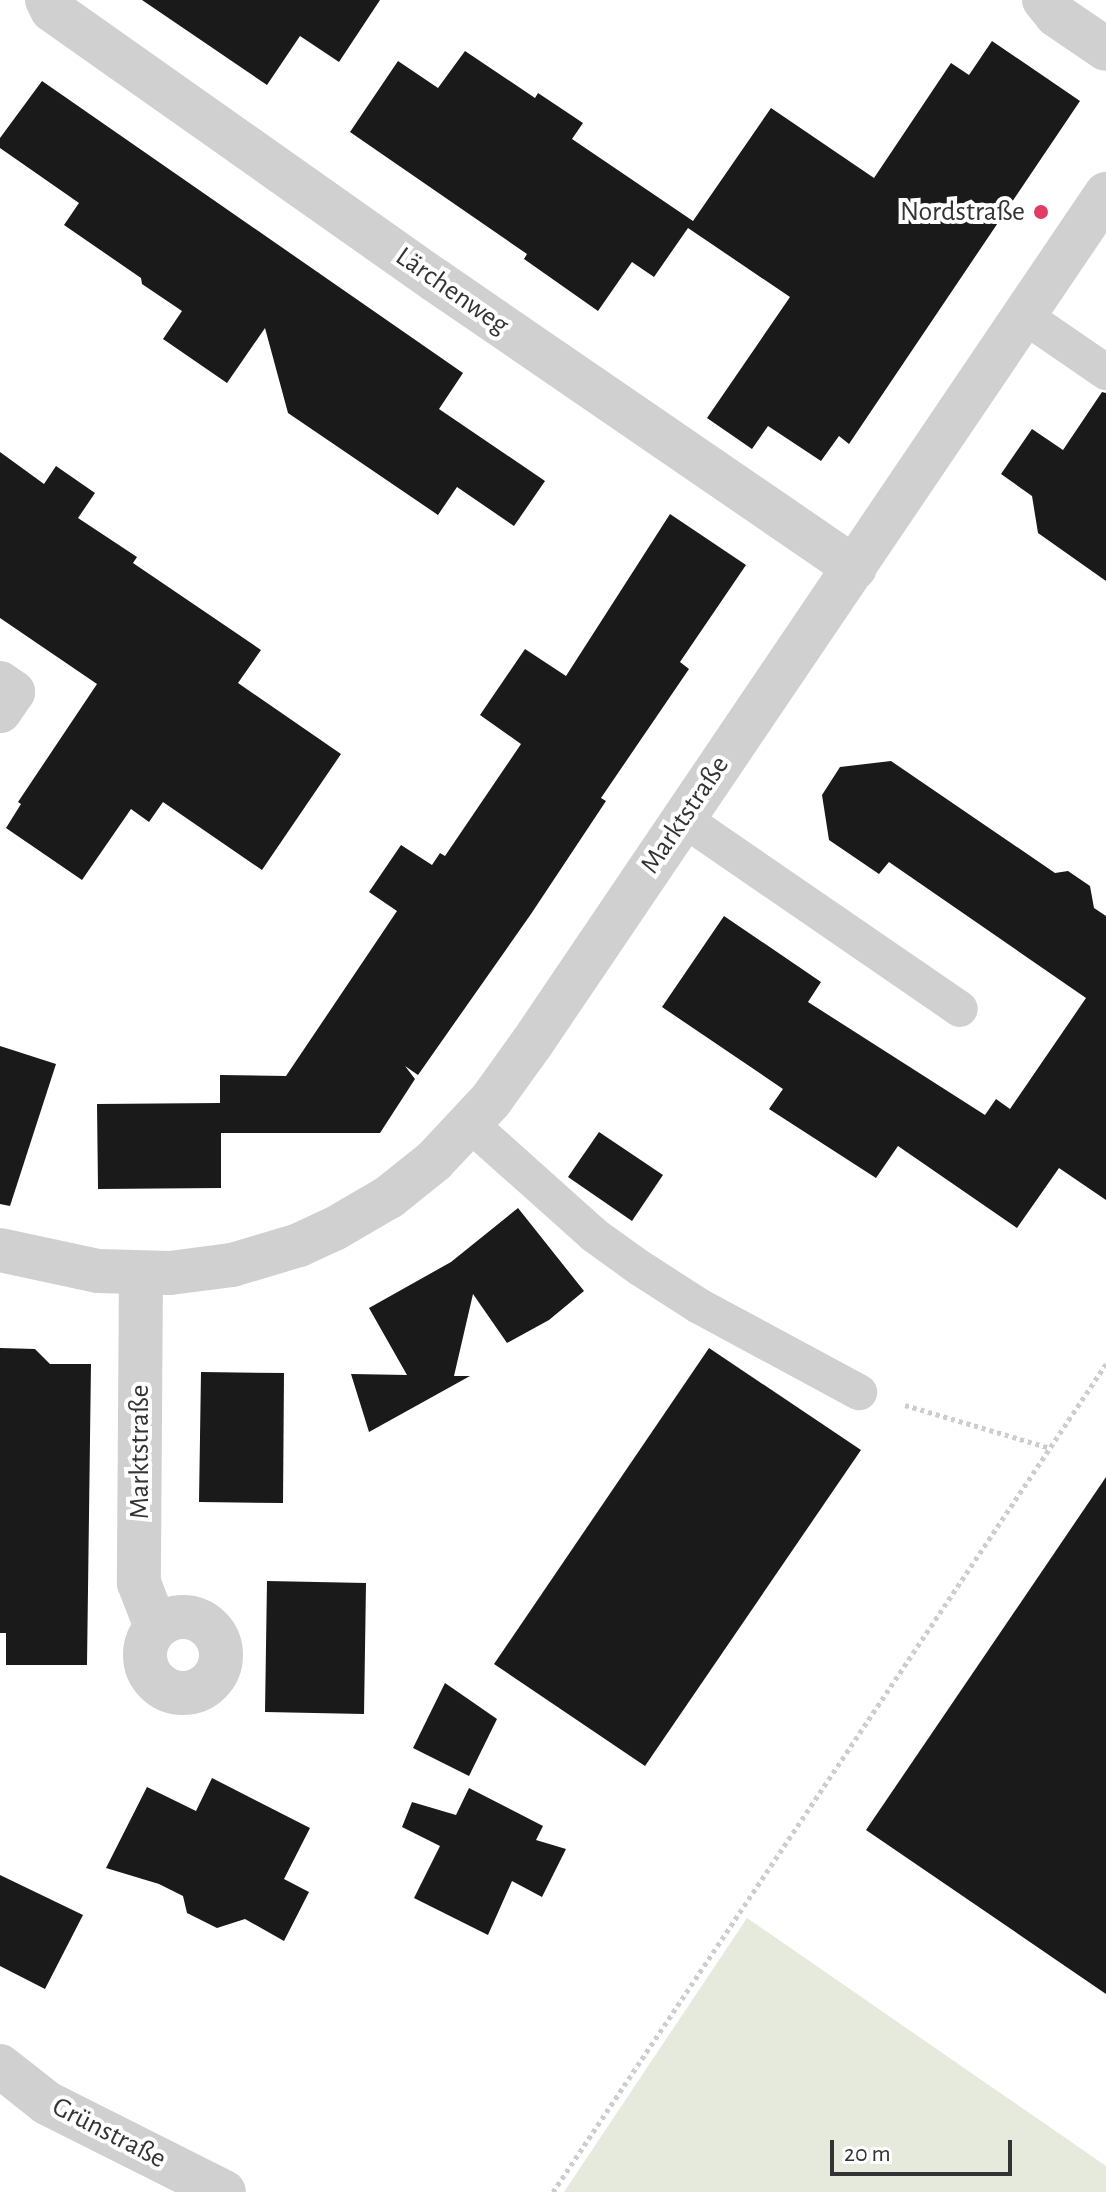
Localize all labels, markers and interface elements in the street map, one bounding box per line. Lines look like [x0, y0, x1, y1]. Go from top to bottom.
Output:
place label: Nordstraße [900, 195, 1025, 229]
marker: Nordstraße [1032, 203, 1050, 221]
street label: Lärchenweg [389, 240, 515, 342]
street label: Marktstraße [633, 750, 737, 880]
street label: Marktstraße [123, 1385, 157, 1519]
street label: Grünstraße [47, 2090, 171, 2176]
scale bar [834, 2124, 1016, 2174]
text: 20 m [844, 2142, 891, 2166]

